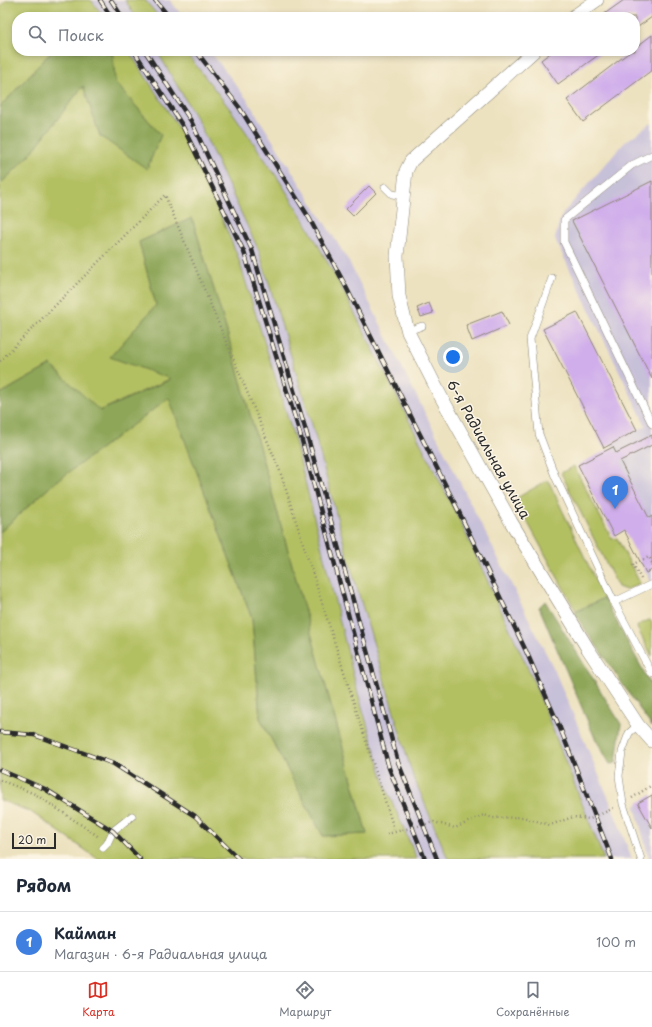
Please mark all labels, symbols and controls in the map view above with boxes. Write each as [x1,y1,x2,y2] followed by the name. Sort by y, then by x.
[12,12,640,56] search box
[26,23,48,45] icon: search
[58,23,104,46] text: Поиск
[443,347,463,367] your location
[442,375,536,523] street label: 6-я Радиальная улица
[602,476,628,509] pin: 1
[12,831,56,850] scale bar
[18,831,46,848] text: 20 m
[16,872,71,898] text: Рядом
[54,921,117,944] text: Кайман
[26,932,32,951] text: 1
[596,932,636,951] text: 100 m
[54,944,267,963] text: Магазин · 6-я Радиальная улица
[82,979,115,1020] tab: Карта
[279,979,331,1020] tab: Маршрут
[496,979,570,1020] tab: Сохранённые

